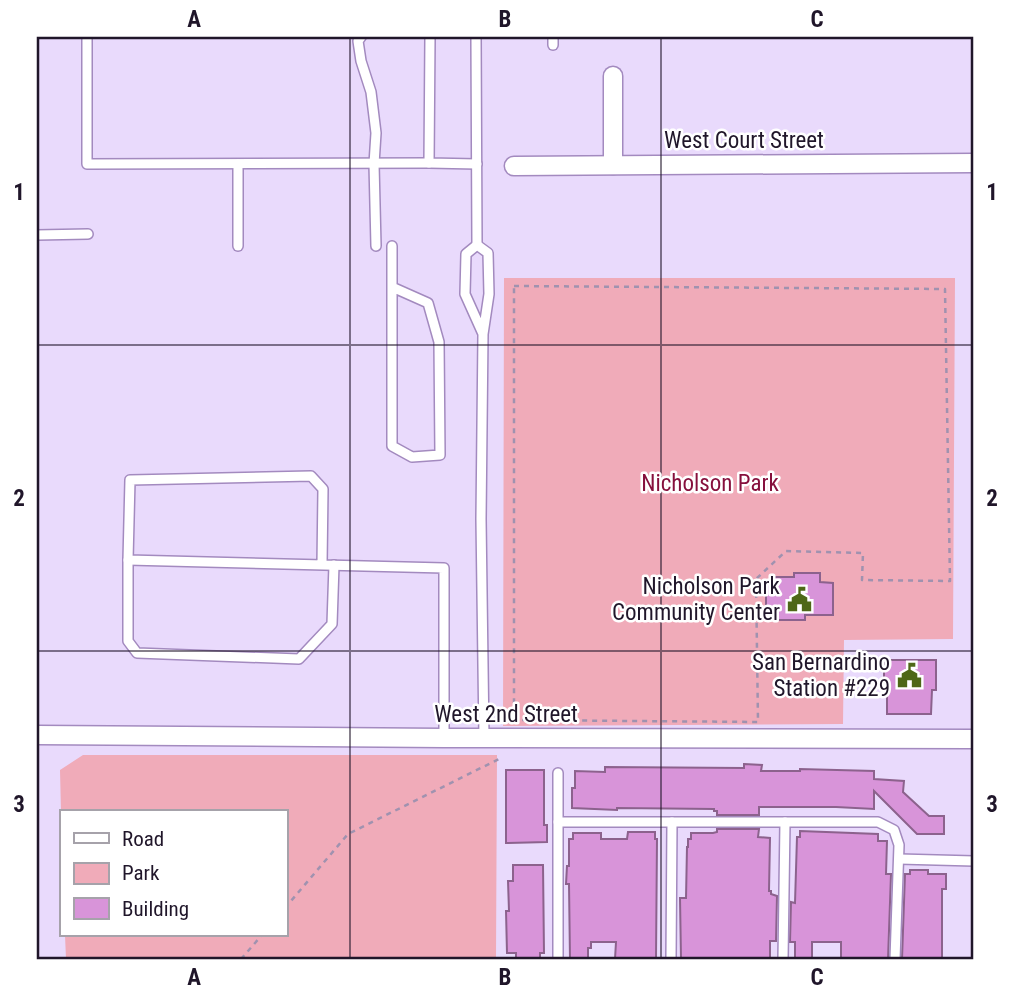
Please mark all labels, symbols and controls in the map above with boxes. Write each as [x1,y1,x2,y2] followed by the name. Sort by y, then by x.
[187,6,201,33] text: A
[499,6,511,33] text: B
[810,6,824,33] text: C
[664,127,824,154] street label: West Court Street
[13,179,25,206] text: 1
[986,179,998,206] text: 1
[641,470,779,497] park label: Nicholson Park
[13,485,25,512] text: 2
[986,485,998,512] text: 2
[612,573,781,626] place label: Nicholson Park Community Center
[786,585,814,613] public building icon: Nicholson Park Community Center
[752,649,890,702] place label: San Bernardino Station #229
[896,661,924,689] public building icon: San Bernardino Station #229
[434,701,578,728] street label: West 2nd Street
[13,791,25,818] text: 3
[986,791,998,818] text: 3
[60,810,287,936] legend
[122,827,164,851] text: Road
[122,861,160,885] text: Park
[122,897,189,921] text: Building
[187,964,201,991] text: A
[499,964,511,991] text: B
[810,964,824,991] text: C

